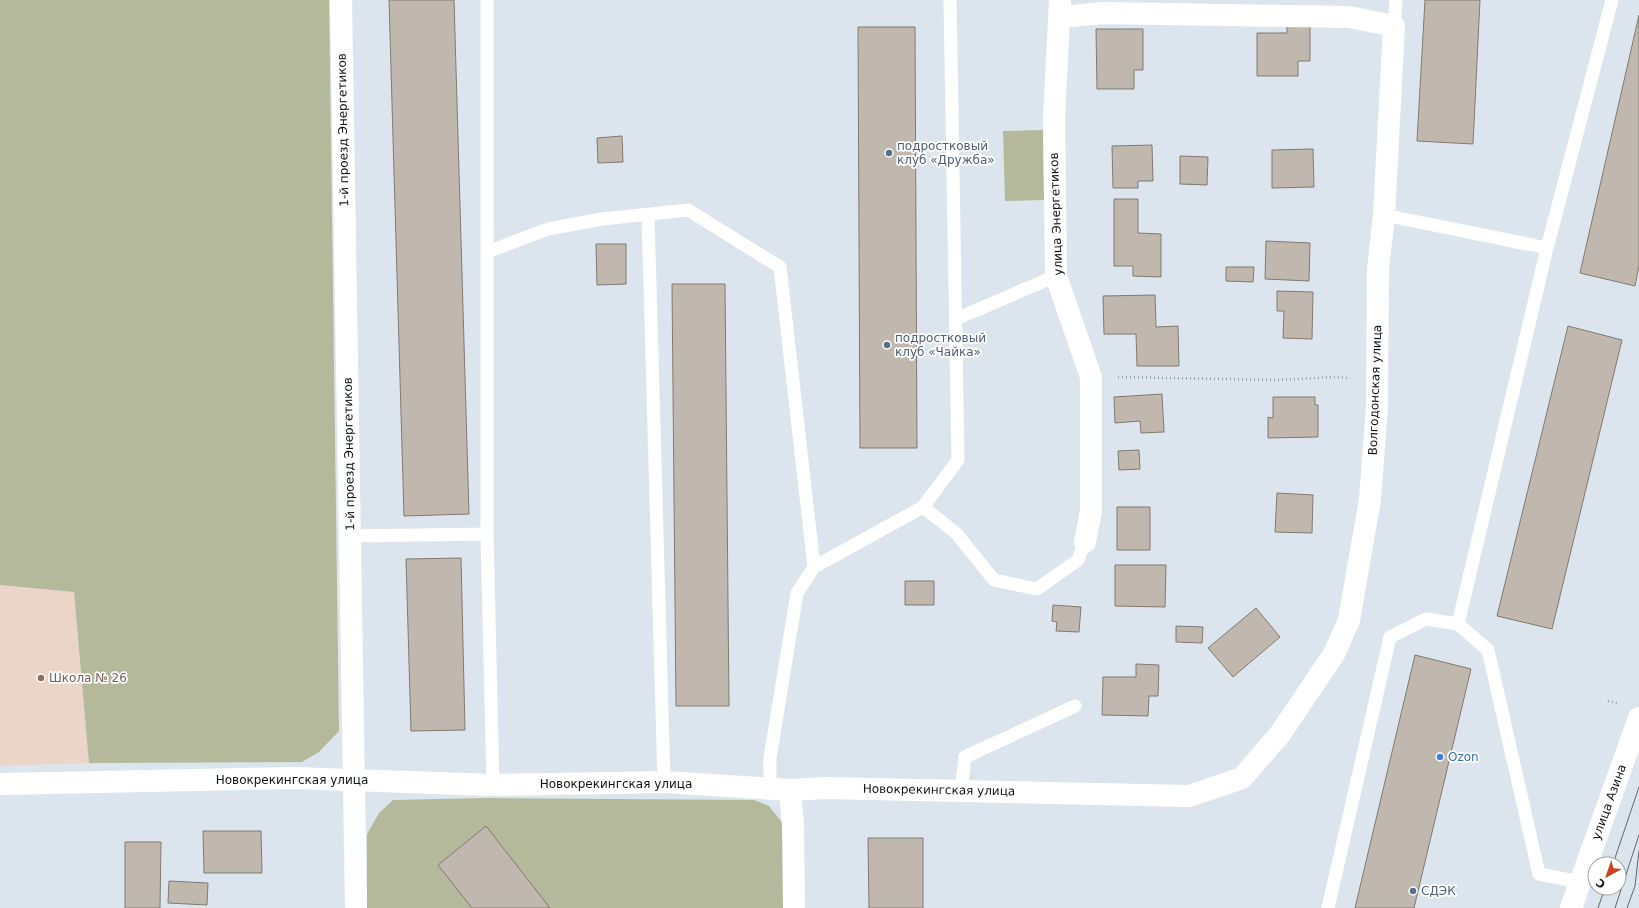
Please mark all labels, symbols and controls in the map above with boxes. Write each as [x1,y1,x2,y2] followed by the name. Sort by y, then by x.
[335,53,351,207] street label: 1-й проезд Энергетиков
[897,139,995,167] place label: подростковый клуб «Дружба»
[884,148,894,158] marker: подростковый клуб «Дружба»
[1047,152,1065,276] street label: улица Энергетиков
[1366,324,1384,456] street label: Волгодонская улица
[895,331,986,359] place label: подростковый клуб «Чайка»
[882,340,892,350] marker: подростковый клуб «Чайка»
[341,377,357,531] street label: 1-й проезд Энергетиков
[49,671,127,685] place label: Школа № 26
[36,673,46,683] marker: Школа № 26
[1448,750,1479,764] place label: Ozon
[1435,752,1445,762] marker: Ozon
[1589,762,1629,842] street label: улица Азина
[216,773,368,787] street label: Новокрекингская улица
[540,777,692,791] street label: Новокрекингская улица
[863,782,1015,798] street label: Новокрекингская улица
[1587,856,1627,896] north arrow
[1594,876,1608,891] text: С
[1421,884,1456,898] place label: СДЭК
[1408,886,1418,896] marker: СДЭК

